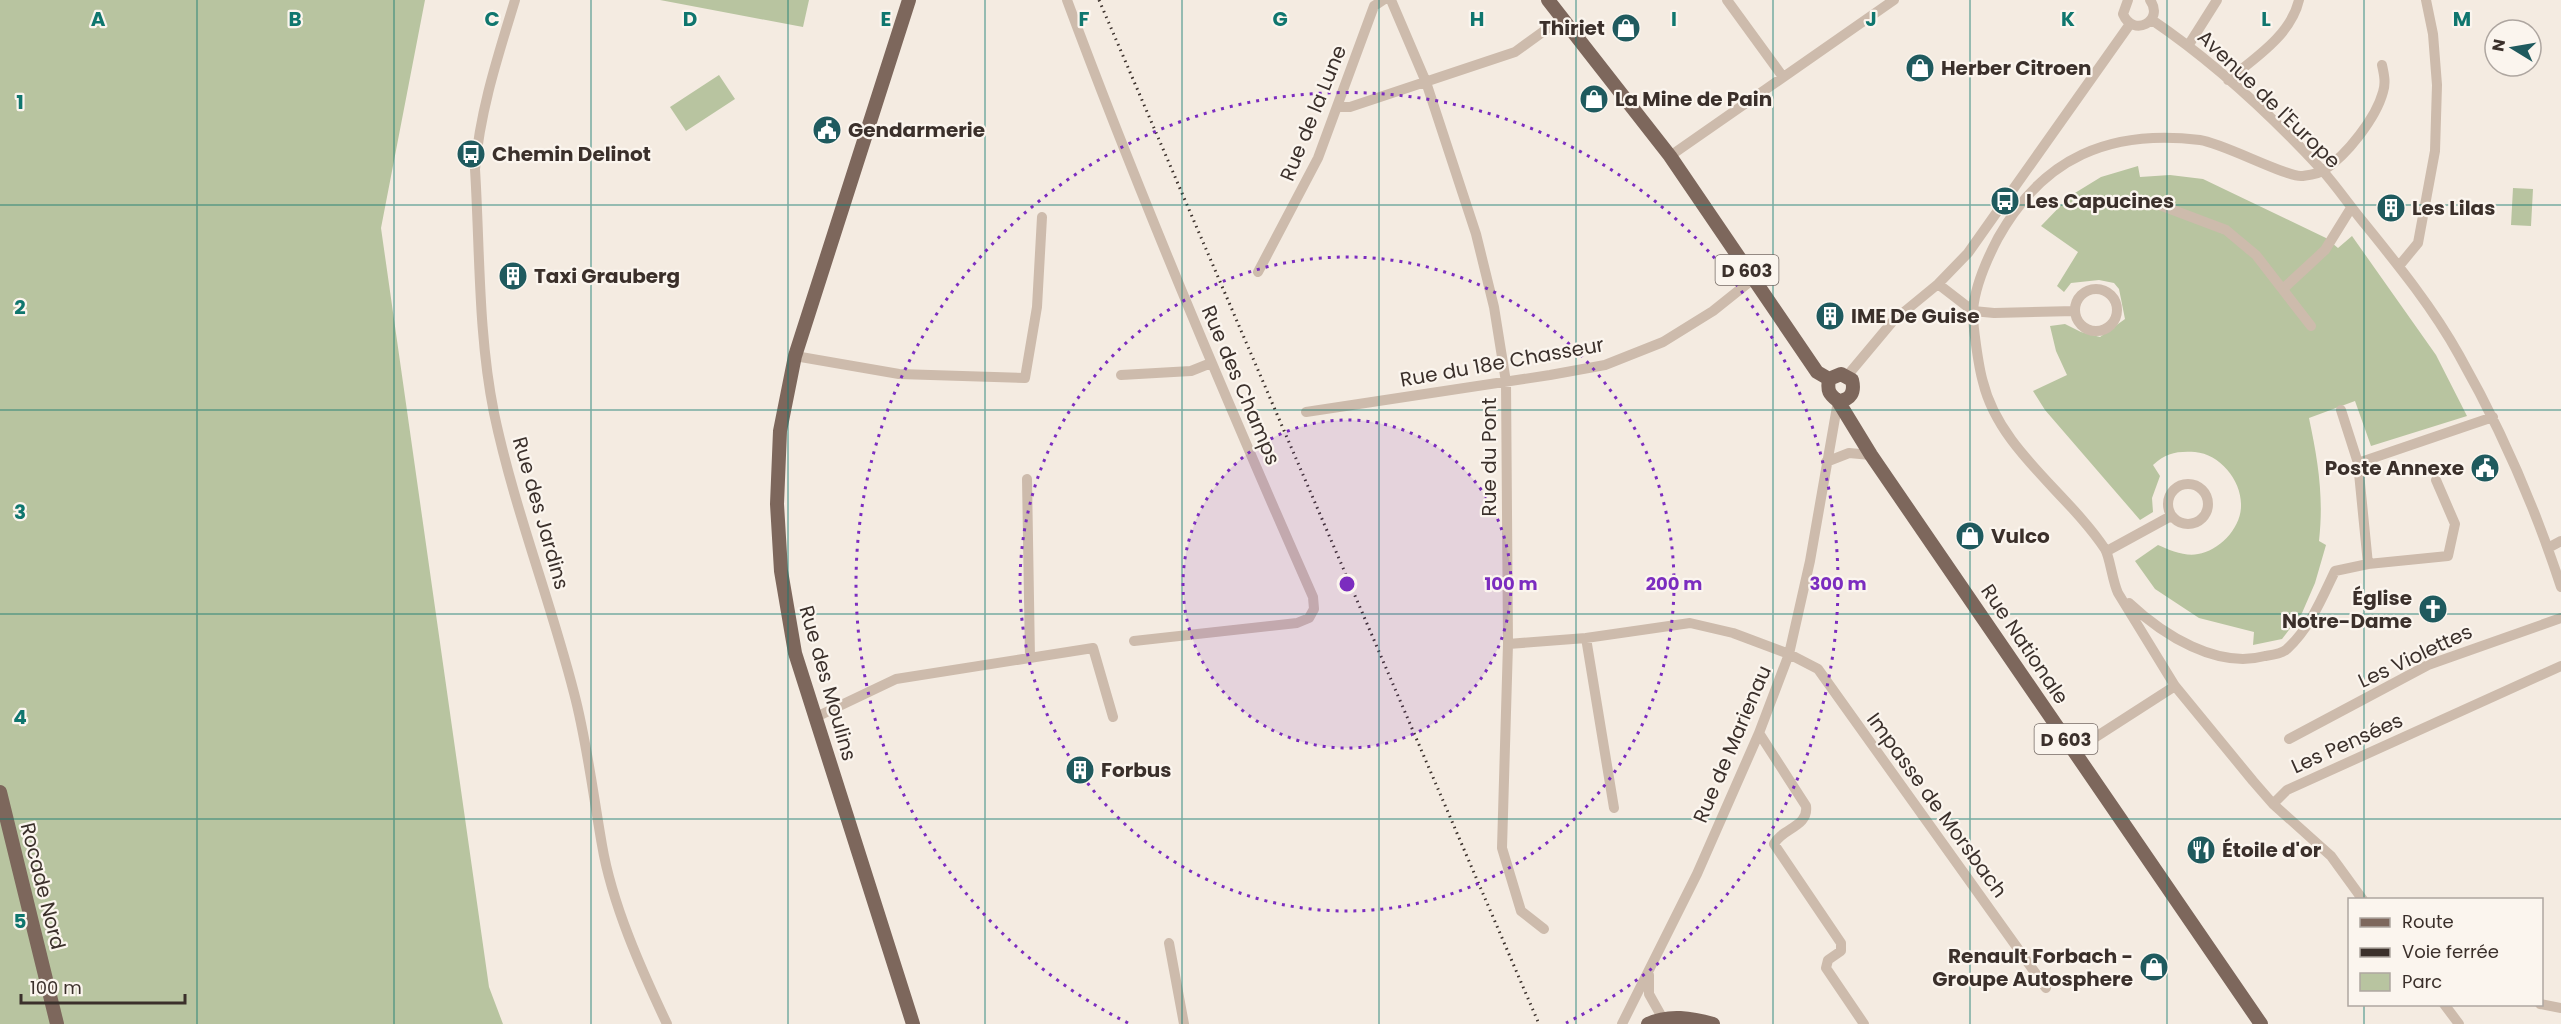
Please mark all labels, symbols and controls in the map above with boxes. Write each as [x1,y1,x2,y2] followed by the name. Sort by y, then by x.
[91,5,106,33] text: A
[288,5,302,33] text: B
[484,5,500,33] text: C
[683,5,697,33] text: D
[881,5,891,33] text: E
[1079,5,1090,33] text: F
[1272,5,1288,33] text: G
[1470,5,1484,33] text: H
[1671,5,1677,33] text: I
[1865,5,1877,33] text: J
[2061,5,2075,33] text: K
[2261,5,2271,33] text: L
[2453,5,2471,33] text: M
[1610,12,1642,44] shop icon: Thiriet
[1539,14,1605,42] place label: Thiriet
[2483,18,2543,78] north arrow
[2191,23,2347,175] street label: Avenue de l'Europe
[2486,37,2511,53] text: N
[1273,41,1353,185] street label: Rue de la Lune
[1904,52,1936,84] shop icon: Herber Citroen
[1941,54,2092,82] place label: Herber Citroen
[1578,83,1610,115] shop icon: La Mine de Pain
[1615,85,1772,113] place label: La Mine de Pain
[16,88,24,116] text: 1
[811,114,843,146] public building icon: Gendarmerie
[848,116,985,144] place label: Gendarmerie
[455,138,487,170] bus stop icon: Chemin Delinot
[492,140,651,168] place label: Chemin Delinot
[1989,185,2021,217] bus stop icon: Les Capucines
[2026,187,2174,215] place label: Les Capucines
[2375,192,2407,224] building icon: Les Lilas
[2412,194,2495,222] place label: Les Lilas
[1716,255,1778,285] road number: D 603
[497,260,529,292] building icon: Taxi Grauberg
[534,262,680,290] place label: Taxi Grauberg
[14,293,26,321] text: 2
[1814,300,1846,332] building icon: IME De Guise
[1195,301,1287,469] street label: Rue des Champs
[1851,302,1980,330] place label: IME De Guise
[1398,330,1606,394] street label: Rue du 18e Chasseur
[1475,398,1503,516] street label: Rue du Pont
[506,433,576,593] street label: Rue des Jardins
[2469,452,2501,484] public building icon: Poste Annexe
[2325,454,2464,482] place label: Poste Annexe
[14,498,26,526] text: 3
[1954,520,1986,552] shop icon: Vulco
[1991,522,2050,550] place label: Vulco
[1484,571,1538,596] text: 100 m
[1646,571,1702,596] text: 200 m
[1809,571,1867,596] text: 300 m
[1337,574,1357,594] centre of rings
[1975,579,2075,709] street label: Rue Nationale
[2282,584,2412,635] place label: Église Notre-Dame
[2417,593,2449,625] church icon: Église Notre-Dame
[792,602,864,764] street label: Rue des Moulins
[2353,617,2477,695] street label: Les Violettes
[1686,661,1778,827] street label: Rue de Marienau
[13,703,27,731] text: 4
[2287,706,2407,780] street label: Les Pensées
[1860,707,2014,903] street label: Impasse de Morsbach
[2034,724,2098,754] road number: D 603
[1064,754,1096,786] building icon: Forbus
[1101,756,1171,784] place label: Forbus
[14,820,72,952] street label: Rocade Nord
[2185,834,2217,866] restaurant icon: Étoile d'or
[2222,836,2322,864] place label: Étoile d'or
[2348,898,2543,1006] legend
[14,907,27,935] text: 5
[2402,909,2454,934] text: Route
[2402,939,2499,964] text: Voie ferrée
[1932,942,2133,993] place label: Renault Forbach - Groupe Autosphere
[2138,951,2170,983] shop icon: Renault Forbach - Groupe Autosphere
[21,967,184,1005] scale bar
[2402,969,2442,994] text: Parc
[30,975,82,1000] text: 100 m

